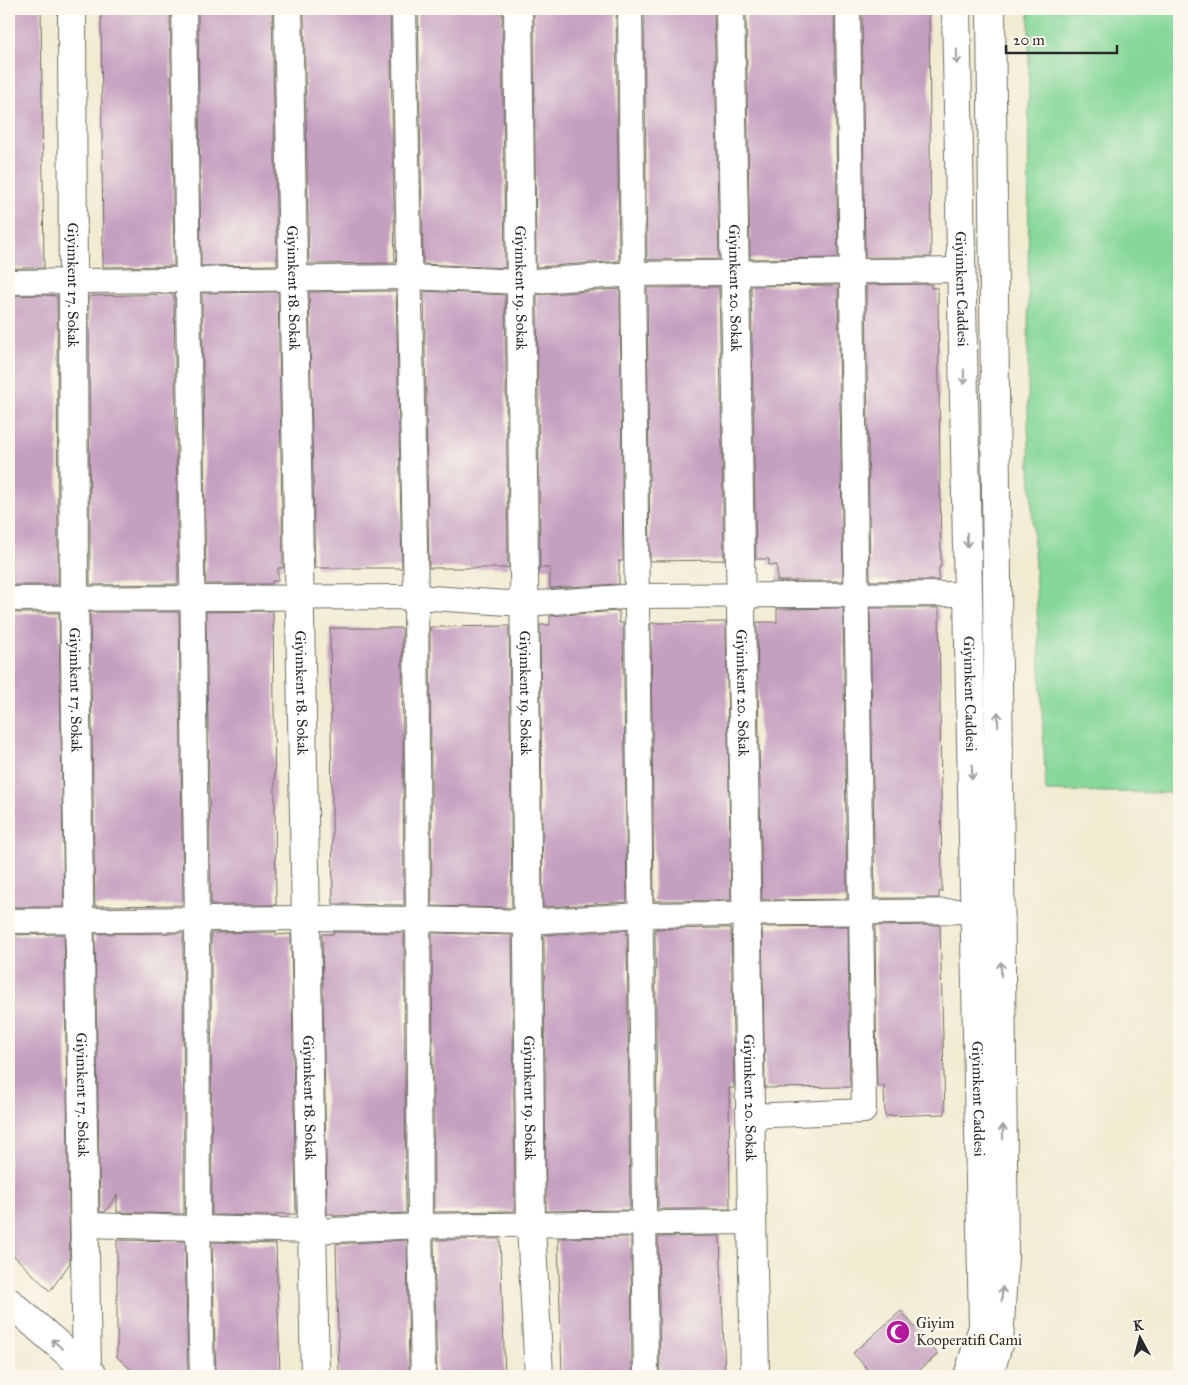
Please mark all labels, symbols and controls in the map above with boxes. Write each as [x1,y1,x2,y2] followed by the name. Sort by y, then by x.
[1006,22,1117,54] scale bar
[1013,31,1045,49] text: 20 m
[953,49,962,65] one-way arrow
[64,222,82,348] street label: Giyimkent 17. Sokak
[725,224,745,352] street label: Giyimkent 20. Sokak
[283,225,304,351] street label: Giyimkent 18. Sokak
[511,225,531,351] street label: Giyimkent 19. Sokak
[952,231,972,347] street label: Giyimkent Caddesi
[959,369,969,385] one-way arrow
[962,532,972,548] one-way arrow
[65,627,86,753] street label: Giyimkent 17. Sokak
[732,629,753,757] street label: Giyimkent 20. Sokak
[291,630,312,756] street label: Giyimkent 18. Sokak
[516,630,535,756] street label: Giyimkent 19. Sokak
[960,636,980,752] street label: Giyimkent Caddesi
[993,711,1003,728] one-way arrow
[967,764,977,780] one-way arrow
[996,961,1006,978] one-way arrow
[72,1032,92,1158] street label: Giyimkent 17. Sokak
[740,1034,760,1162] street label: Giyimkent 20. Sokak
[299,1035,320,1161] street label: Giyimkent 18. Sokak
[520,1035,539,1161] street label: Giyimkent 19. Sokak
[968,1041,989,1157] street label: Giyimkent Caddesi
[998,1124,1008,1140] one-way arrow
[997,1286,1006,1302] one-way arrow
[1116,1312,1166,1362] north arrow
[916,1314,1022,1349] place label: Giyim Kooperatifi Cami
[1133,1316,1145,1335] text: K
[885,1319,911,1345] mosque icon: Giyim Kooperatifi Cami
[51,1339,64,1350] one-way arrow

